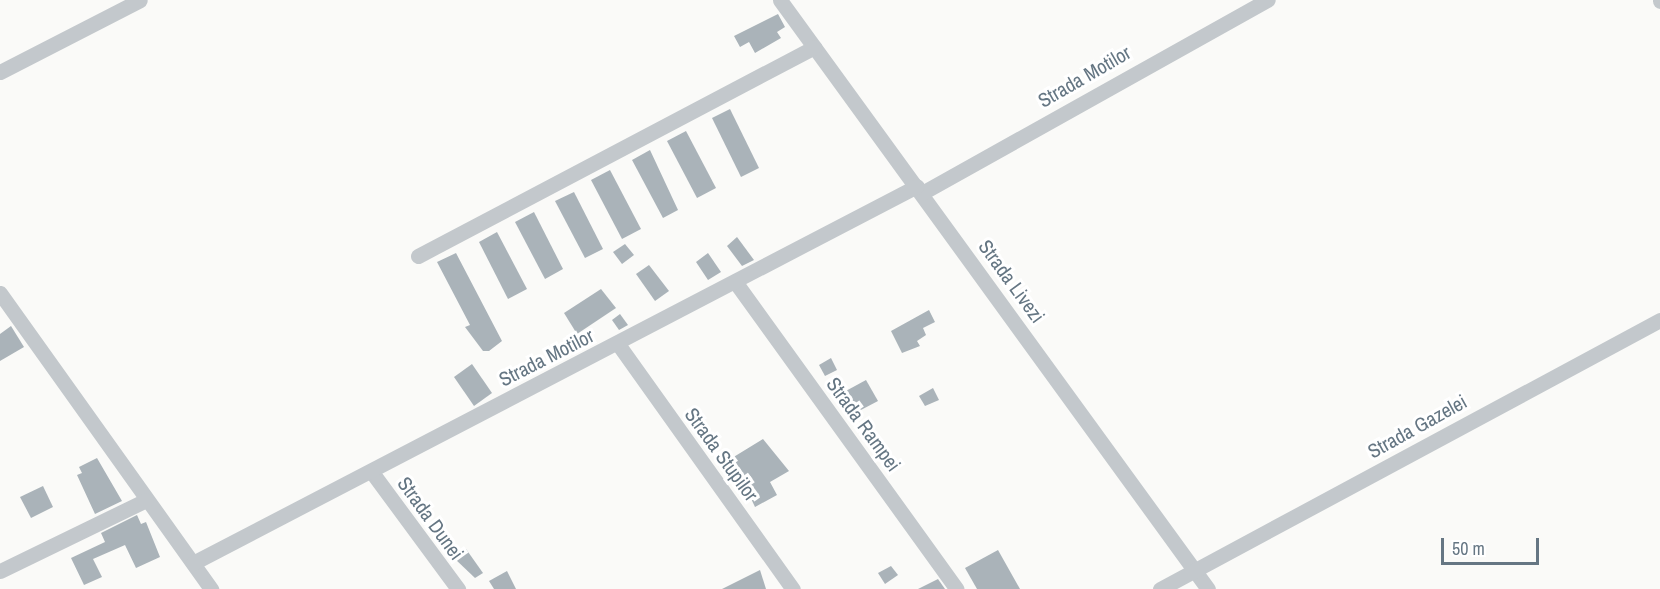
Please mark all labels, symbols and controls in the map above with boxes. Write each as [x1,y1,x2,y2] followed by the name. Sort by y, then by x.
[1033,40,1135,112] street label: Strada Motilor
[974,235,1050,327] street label: Strada Livezi
[495,323,597,391] street label: Strada Motilor
[822,372,906,476] street label: Strada Rampei
[1363,389,1471,463] street label: Strada Gazelei
[680,403,764,505] street label: Strada Stupilor
[393,472,469,564] street label: Strada Dunei
[1444,526,1542,564] scale bar
[1452,536,1485,561] text: 50 m

